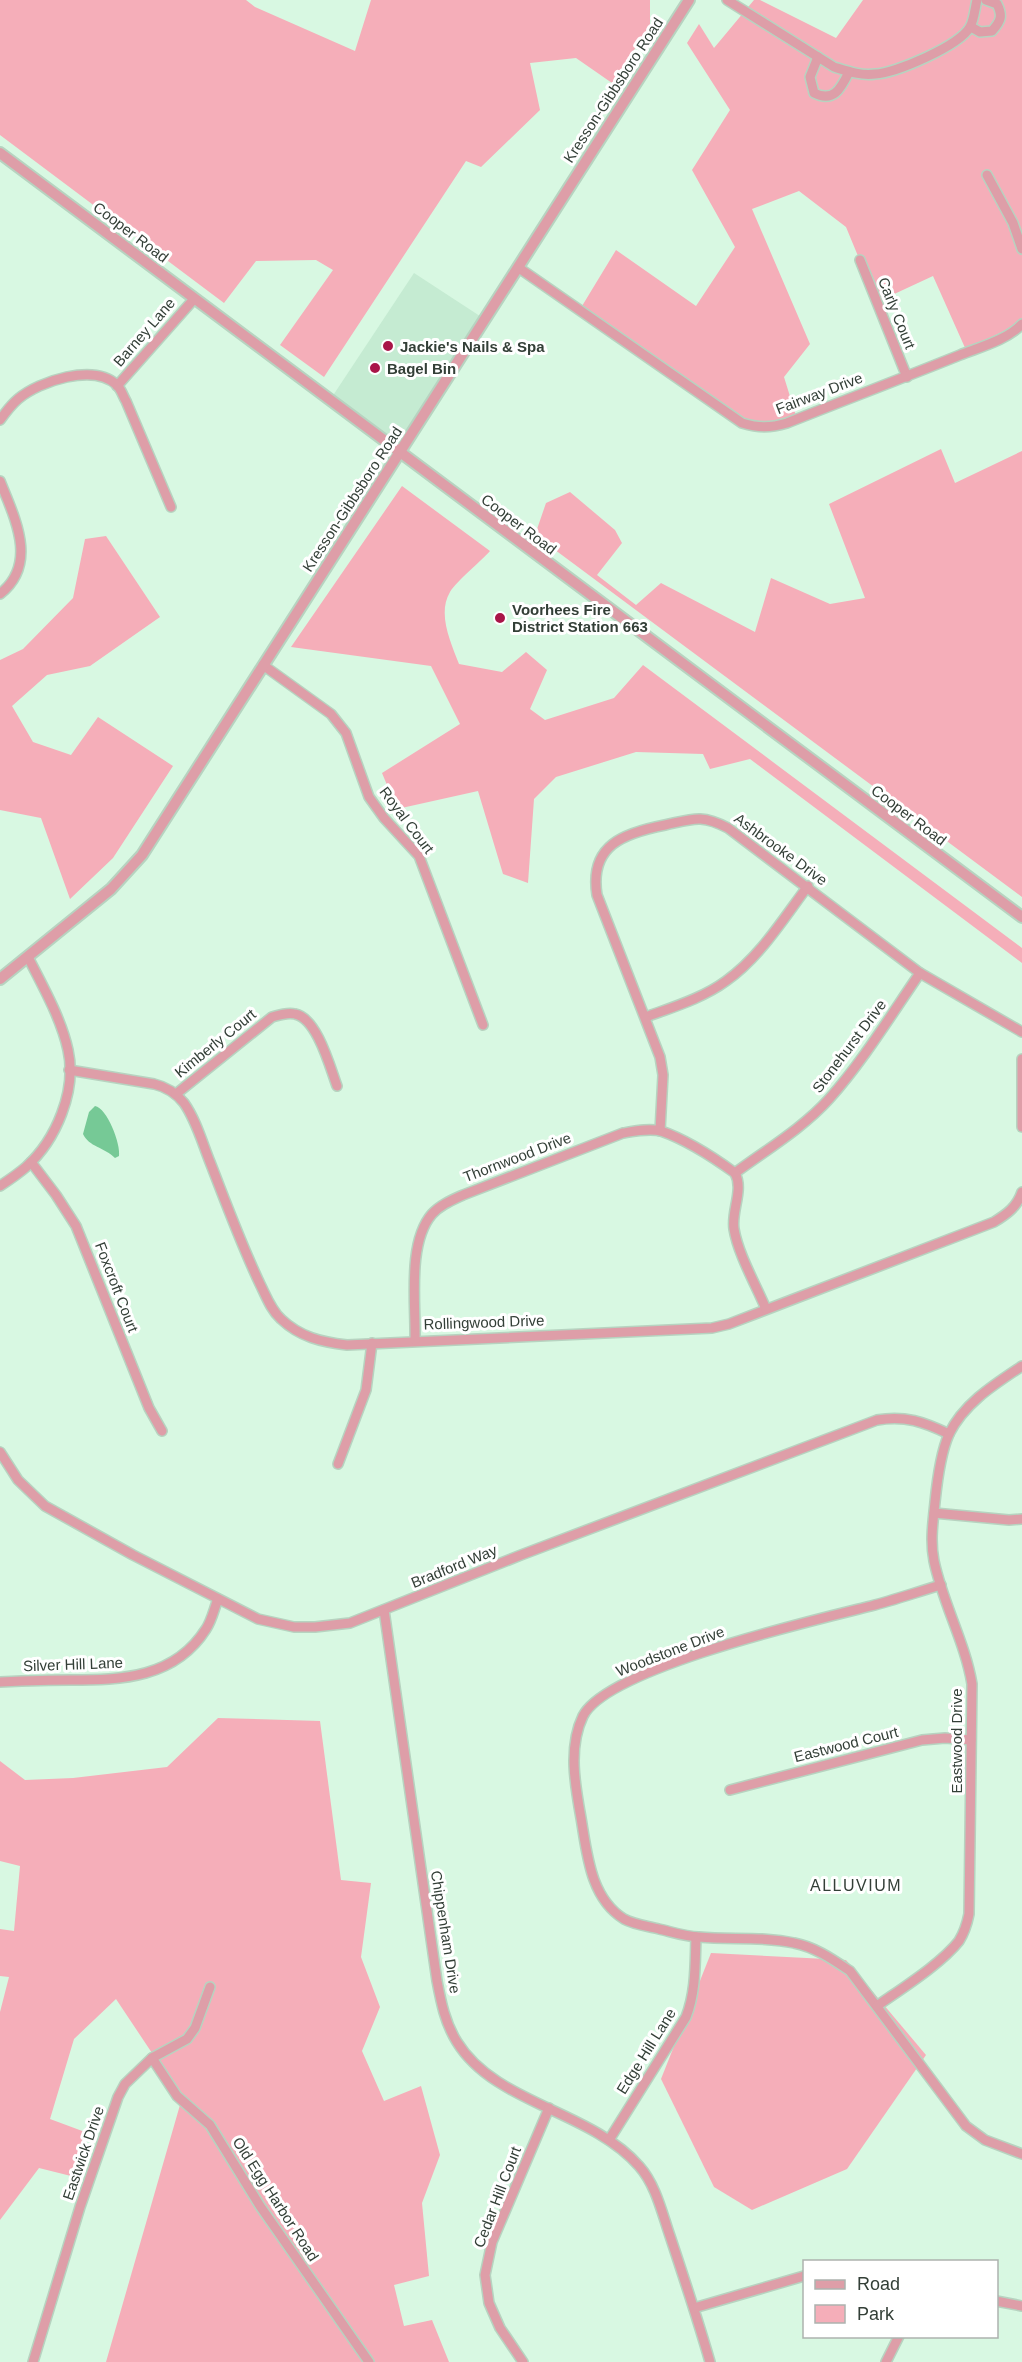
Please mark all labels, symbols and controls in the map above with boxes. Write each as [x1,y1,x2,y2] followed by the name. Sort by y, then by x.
[560,14,666,166] street label: Kresson-Gibbsboro Road
[90,198,172,266] street label: Cooper Road
[875,275,919,352] street label: Carly Court
[110,294,178,370] street label: Barney Lane
[400,338,545,355] place label: Jackie's Nails & Spa
[381,339,395,353] marker: Jackie's Nails & Spa
[387,360,456,377] place label: Bagel Bin
[368,361,382,375] marker: Bagel Bin
[773,369,865,417] street label: Fairway Drive
[299,423,405,575] street label: Kresson-Gibbsboro Road
[478,490,560,558] street label: Cooper Road
[512,601,648,635] place label: Voorhees Fire District Station 663
[493,611,507,625] marker: Voorhees Fire District Station 663
[868,781,950,849] street label: Cooper Road
[376,783,438,857] street label: Royal Court
[731,810,831,888] street label: Ashbrooke Drive
[809,996,889,1096] street label: Stonehurst Drive
[171,1005,260,1081] street label: Kimberly Court
[461,1129,573,1185] street label: Thornwood Drive
[92,1240,142,1335] street label: Foxcroft Court
[423,1311,545,1333] street label: Rollingwood Drive
[409,1541,500,1591] street label: Bradford Way
[613,1622,727,1680] street label: Woodstone Drive
[23,1654,123,1674] street label: Silver Hill Lane
[948,1688,965,1794] street label: Eastwood Drive
[792,1723,901,1765] street label: Eastwood Court
[428,1869,464,1995] street label: Chippenham Drive
[810,1877,902,1894] district label: ALLUVIUM
[613,2005,679,2097] street label: Edge Hill Lane
[59,2104,107,2202] street label: Eastwick Drive
[230,2134,322,2264] street label: Old Egg Harbor Road
[470,2143,524,2250] street label: Cedar Hill Court
[803,2260,998,2338] legend
[857,2274,900,2294] text: Road
[857,2304,895,2324] text: Park

